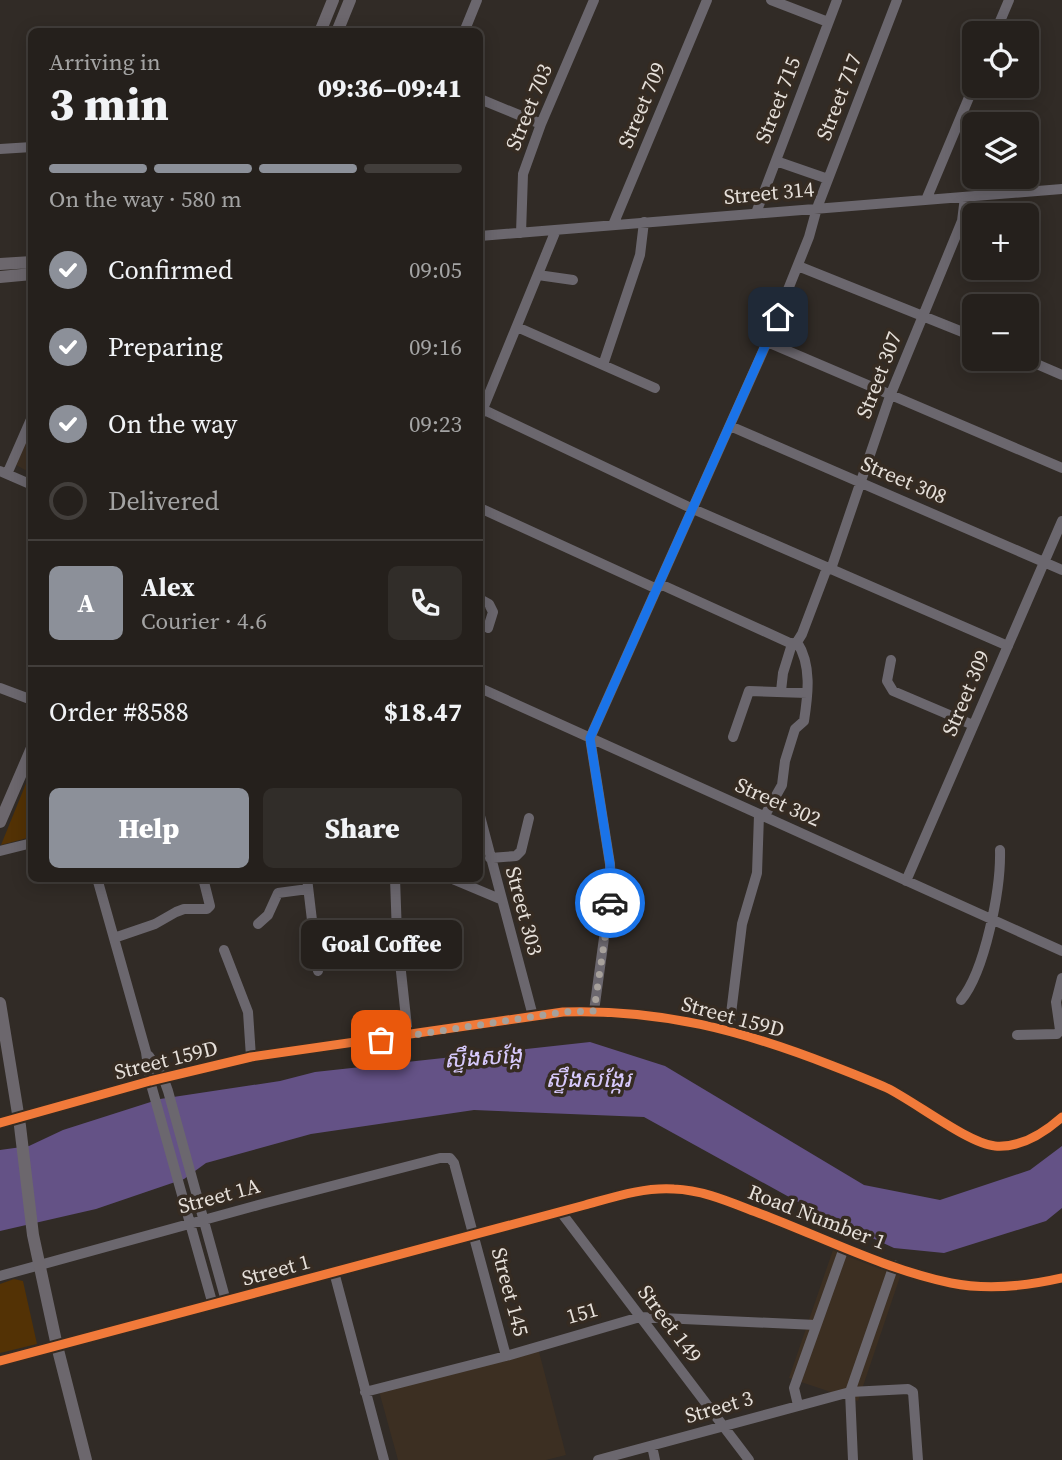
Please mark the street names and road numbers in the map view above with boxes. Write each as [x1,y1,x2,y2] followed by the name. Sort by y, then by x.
[809,49,868,144] street label: Street 717
[748,52,807,147] street label: Street 715
[610,57,673,152] street label: Street 709
[498,59,559,154] street label: Street 703
[723,174,816,211] street label: Street 314
[849,327,908,422] street label: Street 307
[857,448,952,511] street label: Street 308
[934,645,997,740] street label: Street 309
[731,770,826,833] street label: Street 302
[499,863,550,958] street label: Street 303
[678,989,788,1044] street label: Street 159D
[111,1033,221,1086] street label: Street 159D
[175,1171,263,1220] street label: Street 1A
[744,1177,890,1256] street label: Road Number 1
[485,1244,536,1339] street label: Street 145
[238,1246,313,1293] street label: Street 1
[632,1279,709,1369] street label: Street 149
[563,1294,601,1331] street label: 151
[681,1383,756,1430] street label: Street 3

